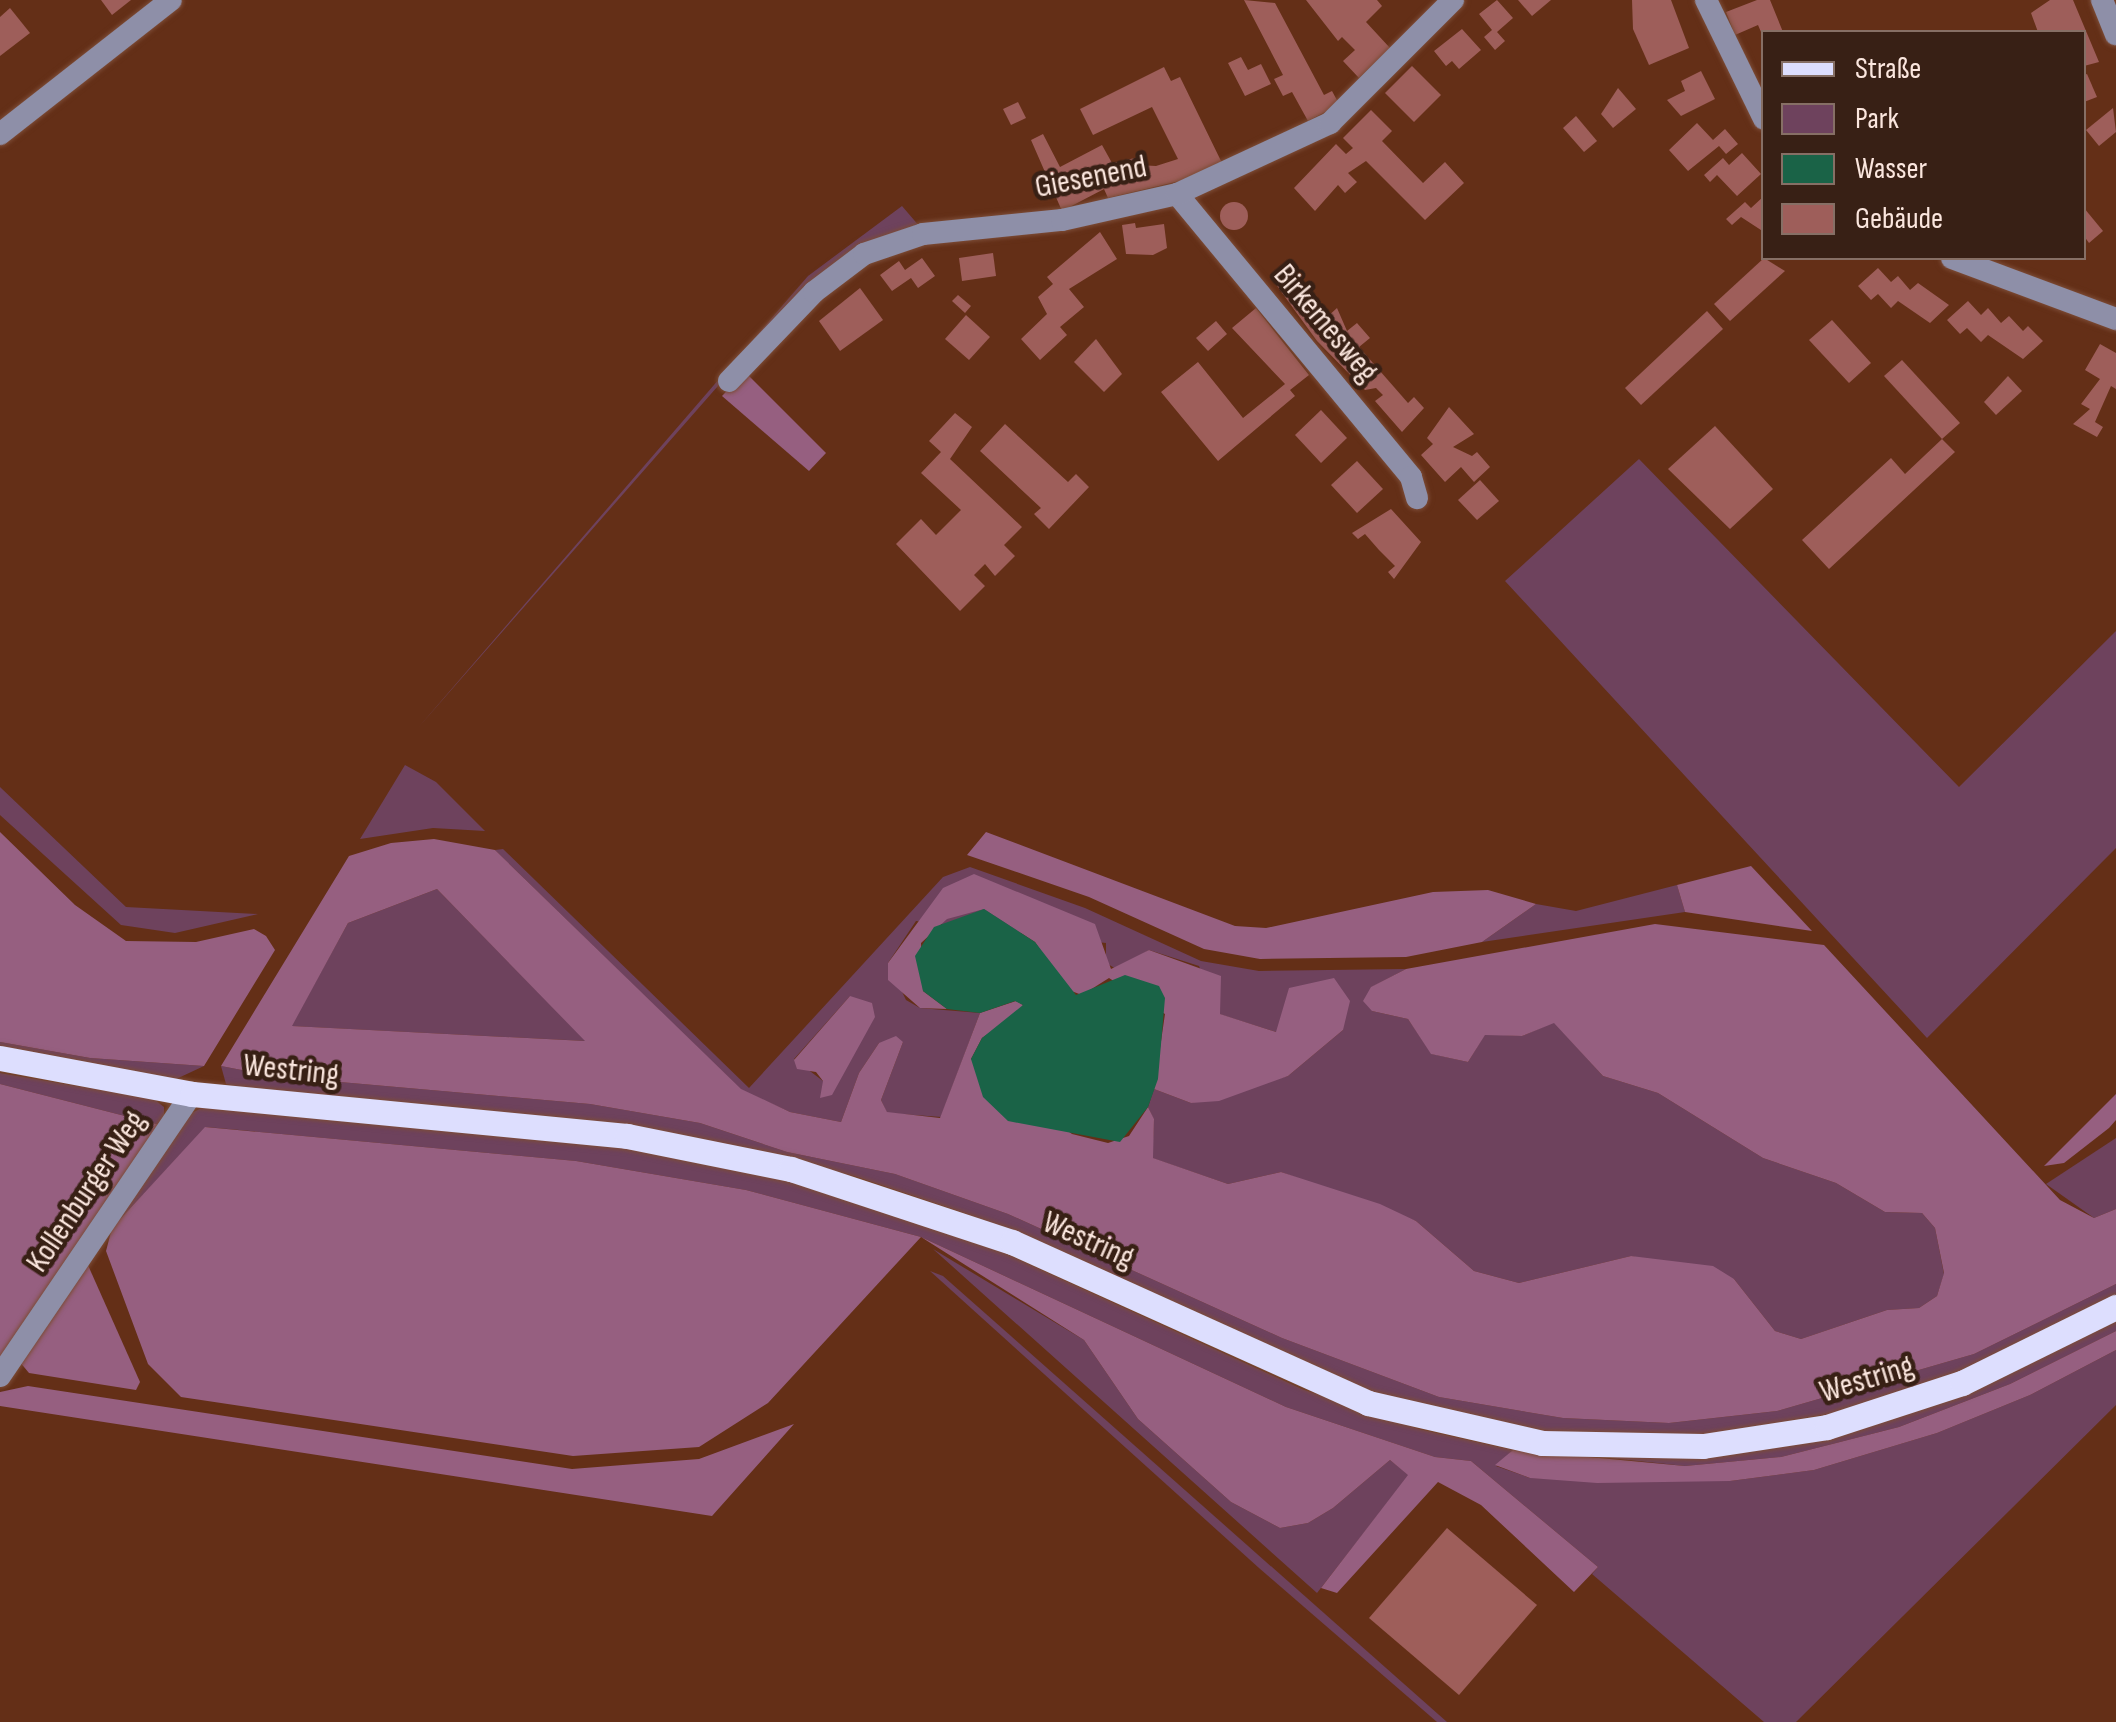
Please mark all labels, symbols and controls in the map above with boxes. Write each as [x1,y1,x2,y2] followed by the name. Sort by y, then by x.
[1761,30,2086,260] legend
[1855,51,1921,87] text: Straße
[1855,101,1899,137] text: Park
[1032,148,1150,208] street label: Giesenend
[1855,151,1927,187] text: Wasser
[1855,201,1943,237] text: Gebäude
[1265,257,1385,391] street label: Birkemesweg
[241,1047,341,1095] street label: Westring
[19,1104,155,1280] street label: Kollenburger Weg
[1036,1204,1140,1278] street label: Westring
[1815,1348,1919,1412] street label: Westring

